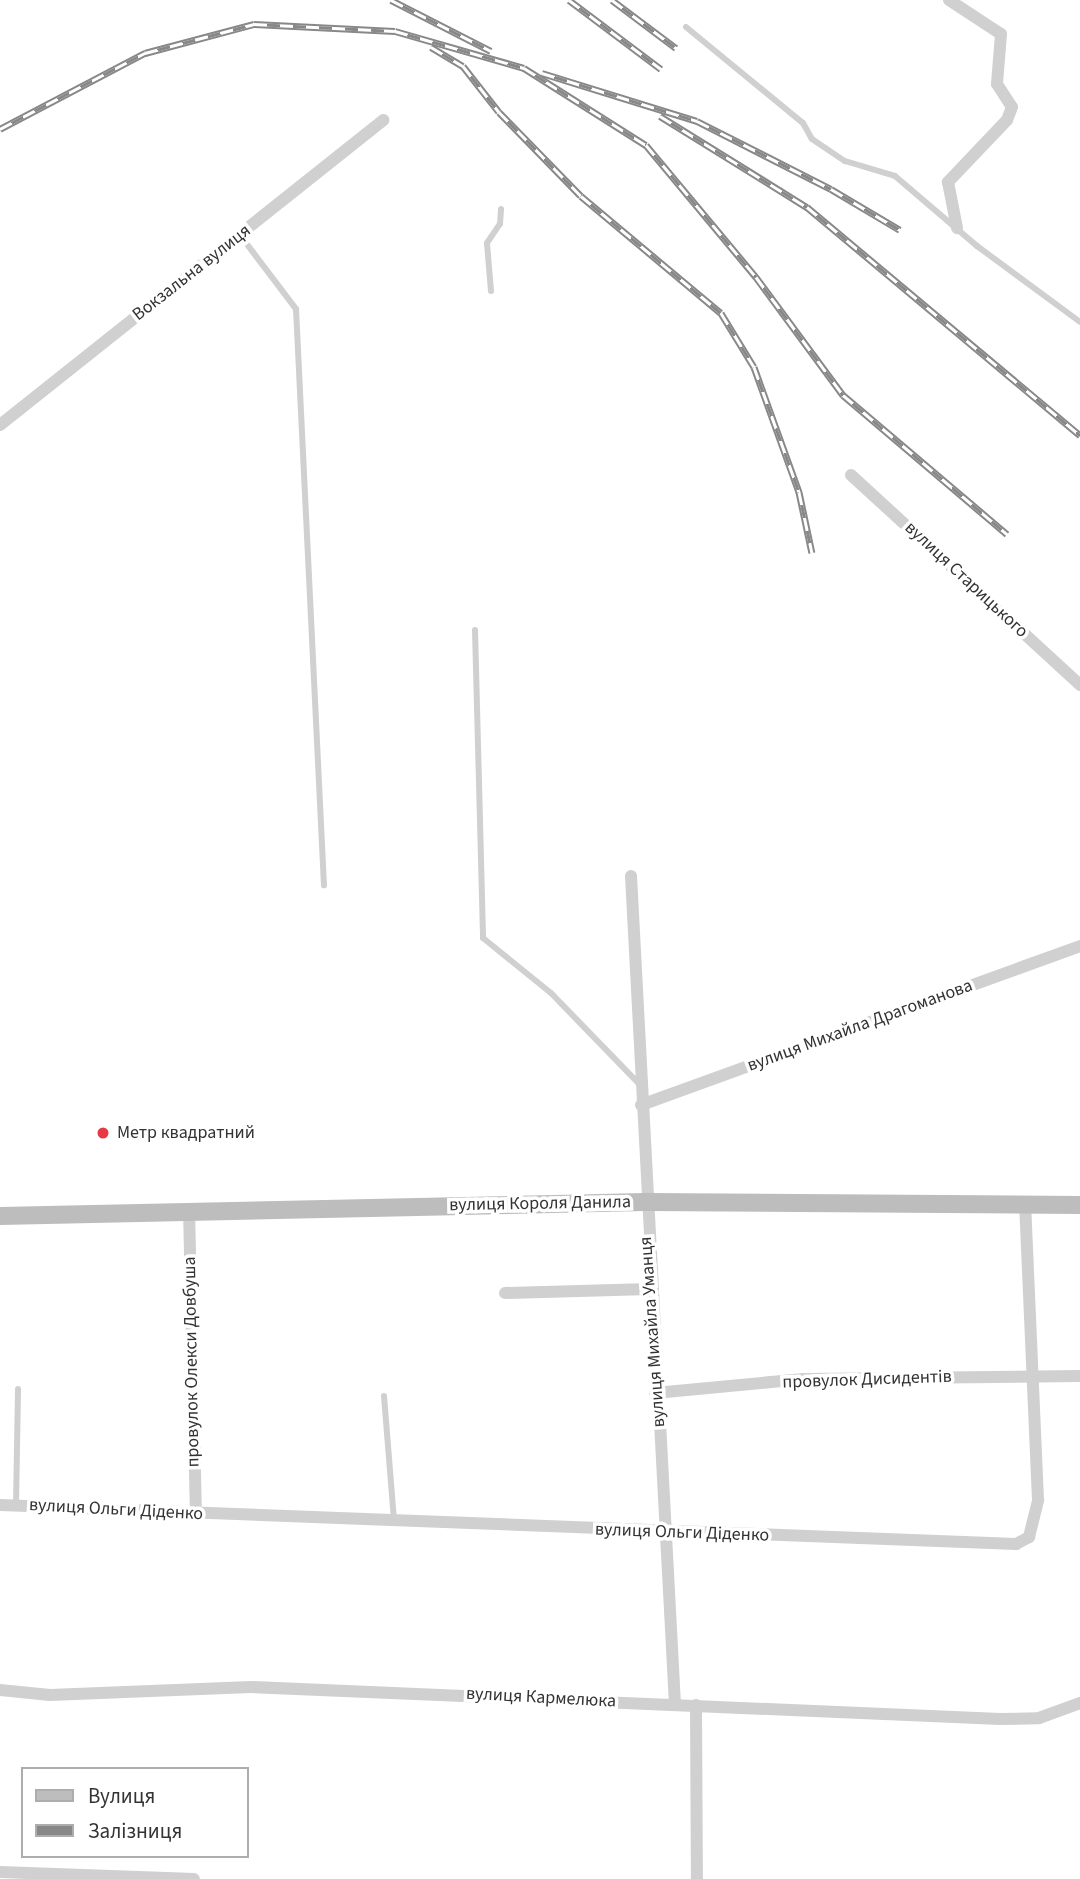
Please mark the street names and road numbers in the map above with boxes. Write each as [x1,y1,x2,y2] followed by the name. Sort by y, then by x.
[129,220,255,326] street label: Вокзальна вулиця
[900,517,1032,643] street label: вулиця Старицького
[744,975,976,1077] street label: вулиця Михайла Драгоманова
[449,1192,631,1216] street label: вулиця Короля Данила
[636,1236,670,1428] street label: вулиця Михайла Уманця
[179,1256,205,1468] street label: провулок Олекси Довбуша
[782,1366,952,1394] street label: провулок Дисидентів
[28,1495,204,1525] street label: вулиця Ольги Діденко
[594,1519,770,1547] street label: вулиця Ольги Діденко
[465,1683,617,1713] street label: вулиця Кармелюка

